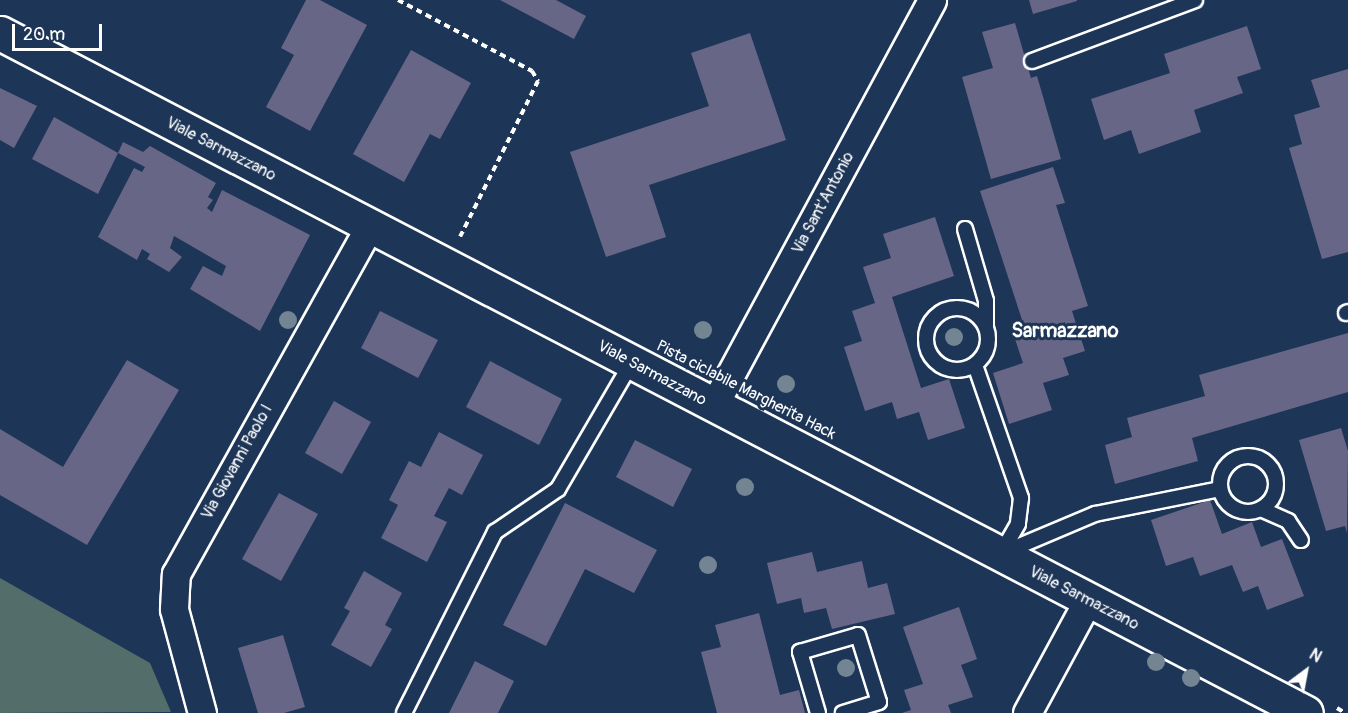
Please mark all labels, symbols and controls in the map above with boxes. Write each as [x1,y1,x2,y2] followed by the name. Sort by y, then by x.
[15,12,105,50] scale bar
[23,23,65,46] text: 20 m
[163,113,279,185] street label: Viale Sarmazzano
[788,149,858,257] street label: Via Sant'Antonio
[1011,318,1119,342] district label: Sarmazzano
[594,336,710,410] street label: Viale Sarmazzano
[653,336,839,444] street label: Pista ciclabile Margherita Hack
[197,401,277,523] street label: Via Giovanni Paolo I
[1026,562,1142,634] street label: Viale Sarmazzano
[1276,641,1336,701] north arrow
[1306,644,1325,667] text: N

